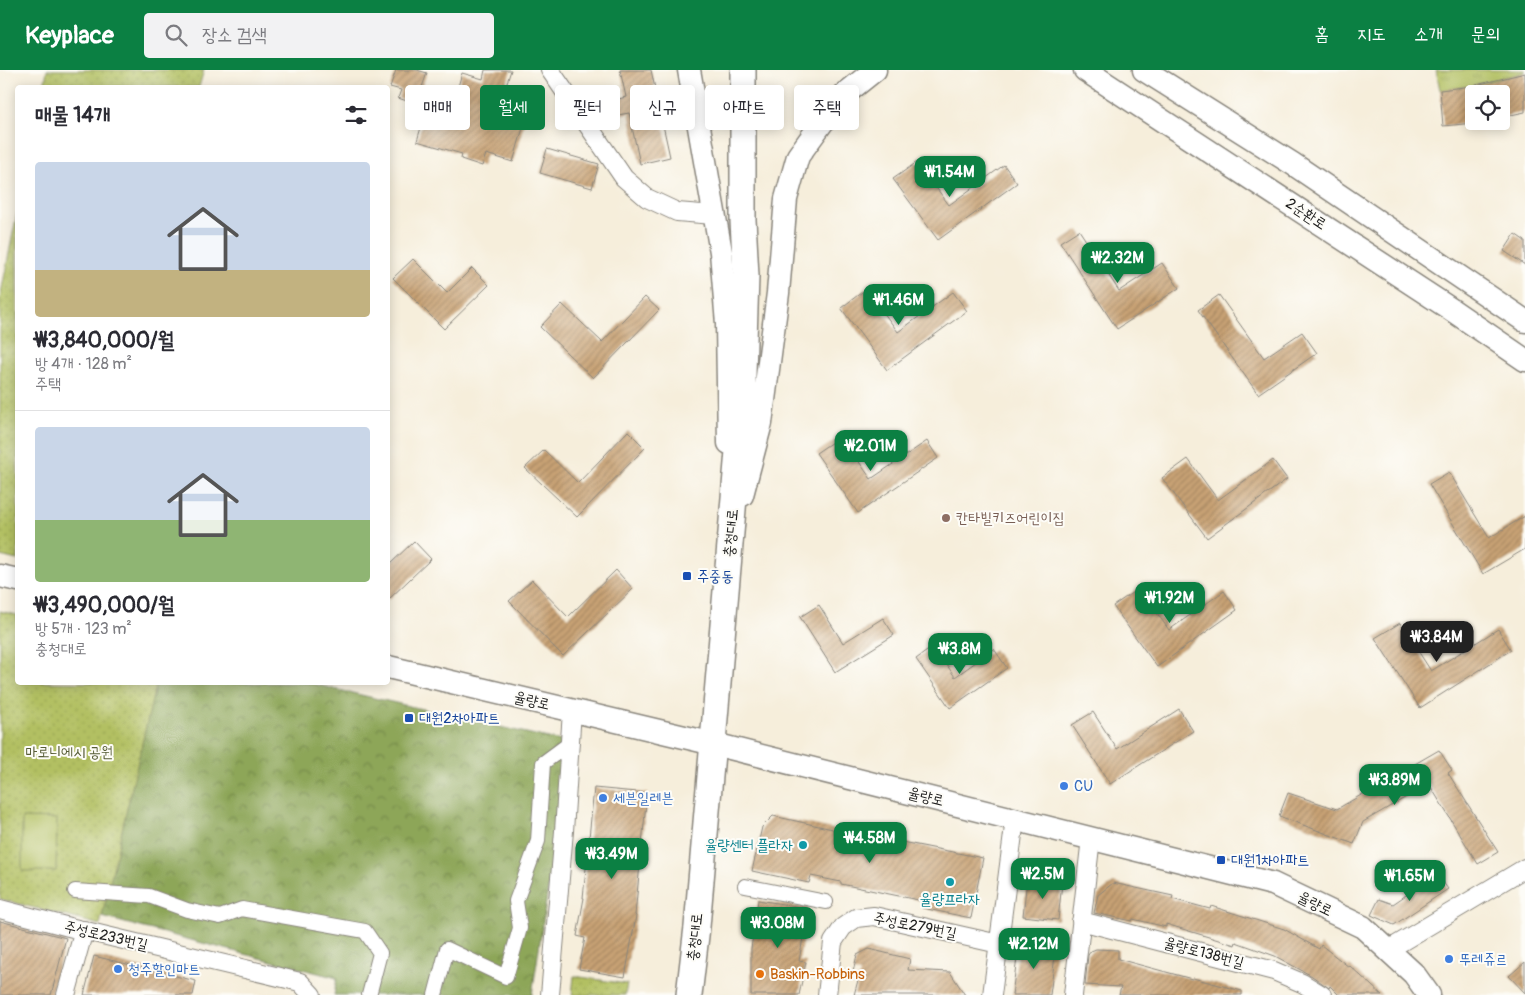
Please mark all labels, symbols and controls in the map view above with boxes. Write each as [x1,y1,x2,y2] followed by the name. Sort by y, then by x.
[144,13,494,58] search box
[25,21,114,50] text: Keyplace
[162,21,190,49] icon: search
[202,23,267,47] text: 장소 검색
[1315,23,1329,46] text: 홈
[1357,23,1386,46] text: 지도
[1414,23,1443,46] text: 소개
[1471,23,1500,46] text: 문의
[405,85,470,130] chip: 매매
[480,85,545,130] chip: 월세
[555,85,620,130] chip: 필터
[630,85,695,130] chip: 신규
[705,85,784,130] chip: 아파트
[794,85,859,130] chip: 주택
[1465,85,1510,130] map controls
[1465,85,1510,130] button: locate
[342,101,370,129] icon: filters
[35,102,111,129] text: 매물 14개
[909,156,991,198] pin: ₩1.54M
[926,162,974,182] text: ₩1.54M
[158,194,248,284] icon: home
[1282,194,1330,234] street label: 2순환로
[1077,242,1159,284] pin: ₩2.32M
[1092,248,1144,268] text: ₩2.32M
[858,284,940,326] pin: ₩1.46M
[874,290,924,310] text: ₩1.46M
[35,327,175,354] text: ₩3,840,000/월
[35,354,132,374] text: 방 4개 · 128 m²
[35,374,61,394] text: 주택
[830,430,912,472] pin: ₩2.01M
[846,436,896,456] text: ₩2.01M
[158,460,248,550] icon: home
[719,508,743,558] street label: 충청대로
[956,509,1065,528] place label: 칸타빌키즈어린이집
[940,512,952,524] marker: 칸타빌키즈어린이집
[697,567,733,586] place label: 주중동
[681,570,693,582] marker: 주중동
[1129,582,1211,624] pin: ₩1.92M
[1146,588,1194,608] text: ₩1.92M
[35,592,175,619] text: ₩3,490,000/월
[35,619,132,639] text: 방 5개 · 123 m²
[1396,620,1478,663] pin: ₩3.84M
[1412,627,1462,647] text: ₩3.84M
[925,632,995,675] pin: ₩3.8M
[35,639,87,659] text: 충청대로
[939,639,981,659] text: ₩3.8M
[512,688,552,714] street label: 율량로
[419,709,500,728] place label: 대원2차아파트
[403,712,415,724] marker: 대원2차아파트
[25,743,113,762] park label: 마로니에시 공원
[1354,764,1436,806] pin: ₩3.89M
[1370,770,1420,790] text: ₩3.89M
[1074,777,1093,796] place label: CU
[1058,780,1070,792] marker: CU
[906,783,946,811] street label: 율량로
[613,789,673,808] place label: 세븐일레븐
[597,792,609,804] marker: 세븐일레븐
[829,822,911,864] pin: ₩4.58M
[845,828,895,848] text: ₩4.58M
[705,836,793,855] place label: 율량센터 플라자
[571,838,653,880] pin: ₩3.49M
[797,839,809,851] marker: 율량센터 플라자
[586,844,638,864] text: ₩3.49M
[1231,851,1309,870] place label: 대원1차아파트
[1215,854,1227,866] marker: 대원1차아파트
[1008,858,1078,900] pin: ₩2.5M
[1369,860,1451,902] pin: ₩1.65M
[1022,864,1064,884] text: ₩2.5M
[1386,866,1434,886] text: ₩1.65M
[944,876,956,888] marker: 율량프라자
[1295,888,1335,920] street label: 율량로
[920,890,980,909] place label: 율량프라자
[737,906,819,949] pin: ₩3.08M
[872,909,958,943] street label: 주성로279번길
[683,912,707,962] street label: 충청대로
[752,913,804,933] text: ₩3.08M
[62,917,150,955] street label: 주성로233번길
[993,928,1075,970] pin: ₩2.12M
[1162,933,1246,973] street label: 율량로138번길
[1010,934,1058,954] text: ₩2.12M
[1459,950,1507,969] place label: 뚜레쥬르
[1443,953,1455,965] marker: 뚜레쥬르
[128,960,200,979] place label: 청주할인마트
[112,963,124,975] marker: 청주할인마트
[770,965,865,984] place label: Baskin-Robbins
[754,968,766,980] marker: Baskin-Robbins

